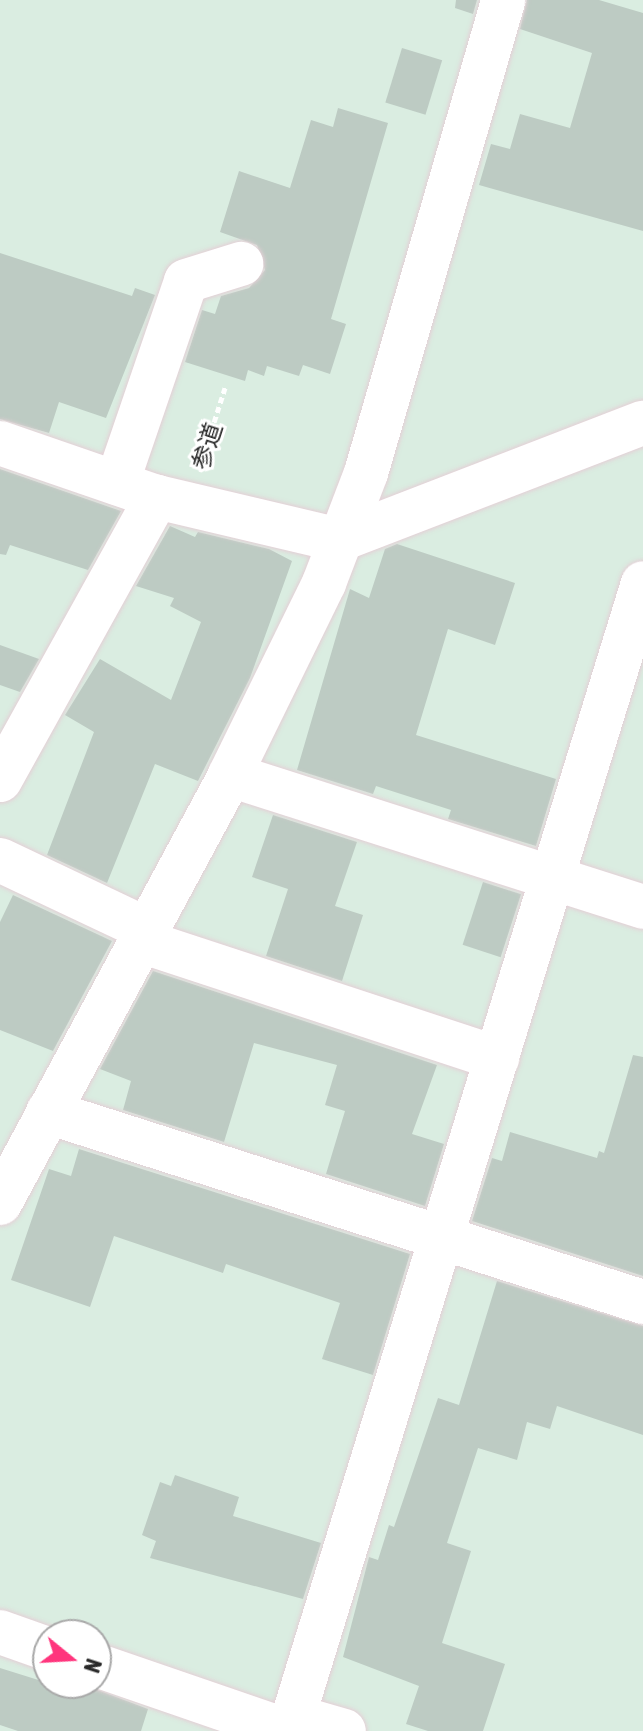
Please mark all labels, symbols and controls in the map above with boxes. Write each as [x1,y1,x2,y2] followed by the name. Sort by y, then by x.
[186,419,228,473] street label: 参道
[32,1619,112,1699] north arrow
[79,1656,107,1676] text: N

